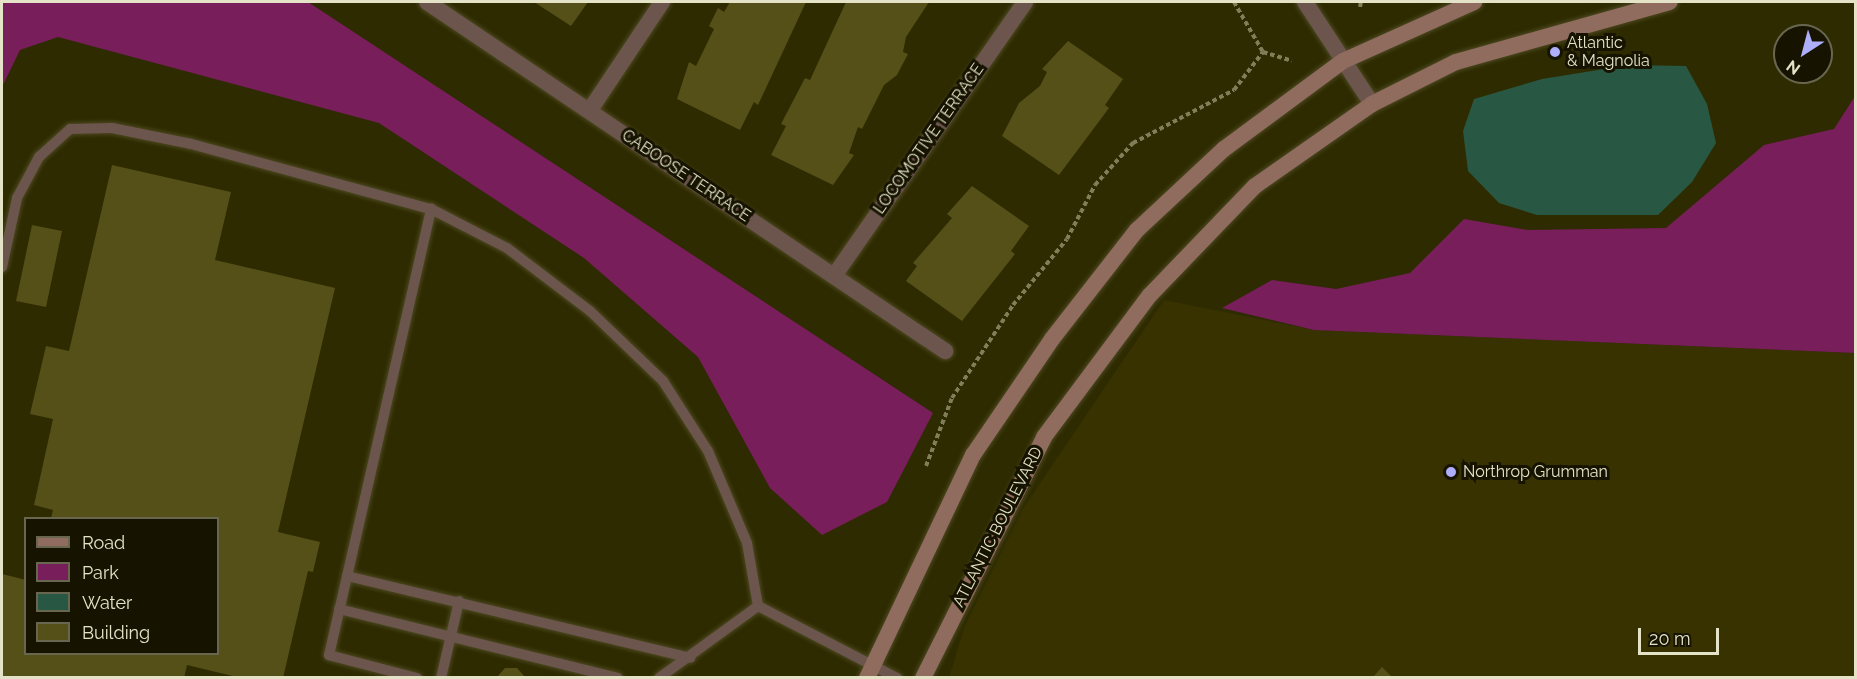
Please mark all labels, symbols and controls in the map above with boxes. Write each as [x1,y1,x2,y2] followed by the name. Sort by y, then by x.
[1773,24,1833,84] north arrow
[1567,33,1650,71] place label: Atlantic & Magnolia
[1548,45,1562,59] marker: Atlantic & Magnolia
[1783,56,1804,79] text: N
[870,60,988,218] street label: LOCOMOTIVE TERRACE
[618,126,754,226] street label: CABOOSE TERRACE
[949,444,1047,610] street label: ATLANTIC BOULEVARD
[1463,462,1608,482] place label: Northrop Grumman
[1444,465,1458,479] marker: Northrop Grumman
[24,517,219,655] legend
[82,532,125,553] text: Road
[82,562,119,583] text: Park
[82,592,132,613] text: Water
[1641,616,1722,654] scale bar
[82,622,150,643] text: Building
[1649,628,1691,649] text: 20 m

